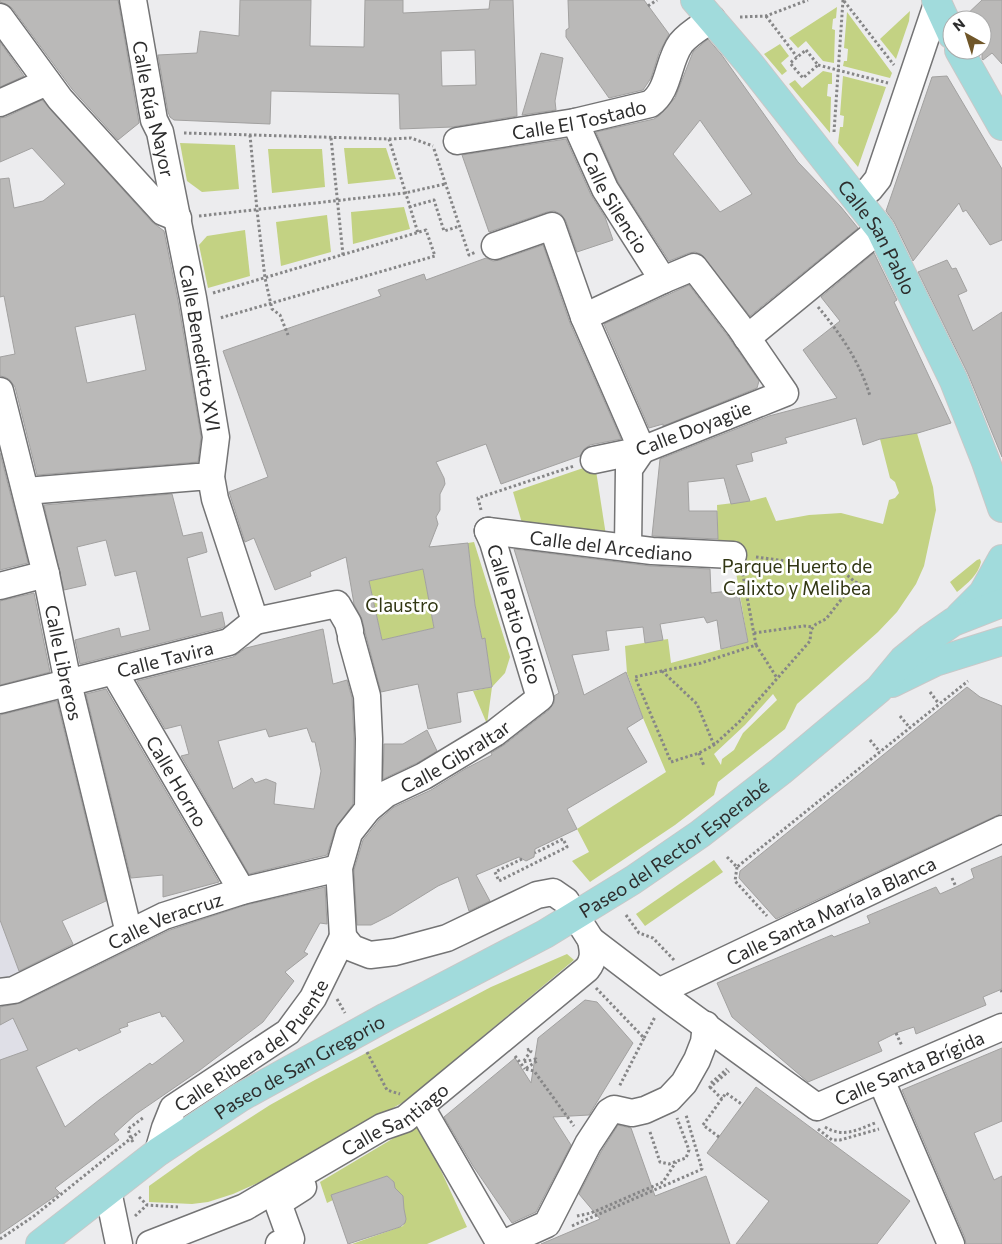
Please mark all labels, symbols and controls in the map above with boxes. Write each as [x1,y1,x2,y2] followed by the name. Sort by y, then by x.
[942,10,992,60] north arrow
[949,15,968,34] text: N
[129,39,180,179] street label: Calle Rúa Mayor
[510,94,648,143] street label: Calle El Tostado
[578,148,654,257] street label: Calle Silencio
[834,175,921,298] street label: Calle San Pablo
[175,263,226,433] street label: Calle Benedicto XVI
[632,395,754,461] street label: Calle Doyagüe
[528,525,693,564] street label: Calle del Arcediano
[483,541,547,687] street label: Calle Patio Chico
[722,554,872,599] park label: Parque Huerto de Calixto y Melibea
[365,593,439,616] park label: Claustro
[41,603,88,723] street label: Calle Libreros
[114,635,215,682] street label: Calle Tavira
[396,714,515,797] street label: Calle Gibraltar
[142,731,213,831] street label: Calle Horno
[574,774,773,922] street label: Paseo del Rector Esperabé
[722,851,939,970] street label: Calle Santa María la Blanca
[104,886,225,954] street label: Calle Veracruz
[169,975,332,1116] street label: Calle Ribera del Puente
[209,1009,388,1123] street label: Paseo de San Gregorio
[831,1025,987,1110] street label: Calle Santa Brígida
[337,1077,453,1160] street label: Calle Santiago

